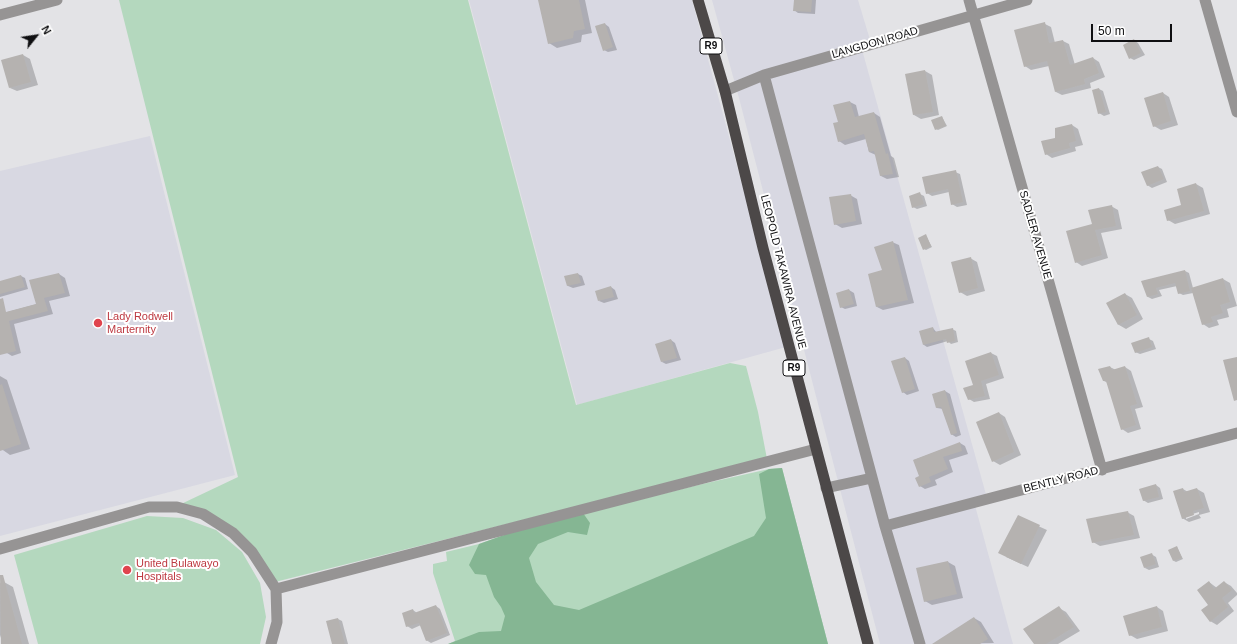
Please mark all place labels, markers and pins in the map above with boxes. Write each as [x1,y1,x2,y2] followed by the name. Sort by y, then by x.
[107,310,173,336] place label: Lady Rodwell Marternity
[92,317,104,329] marker: Lady Rodwell Marternity
[136,557,219,583] place label: United Bulawayo Hospitals
[121,564,133,576] marker: United Bulawayo Hospitals

